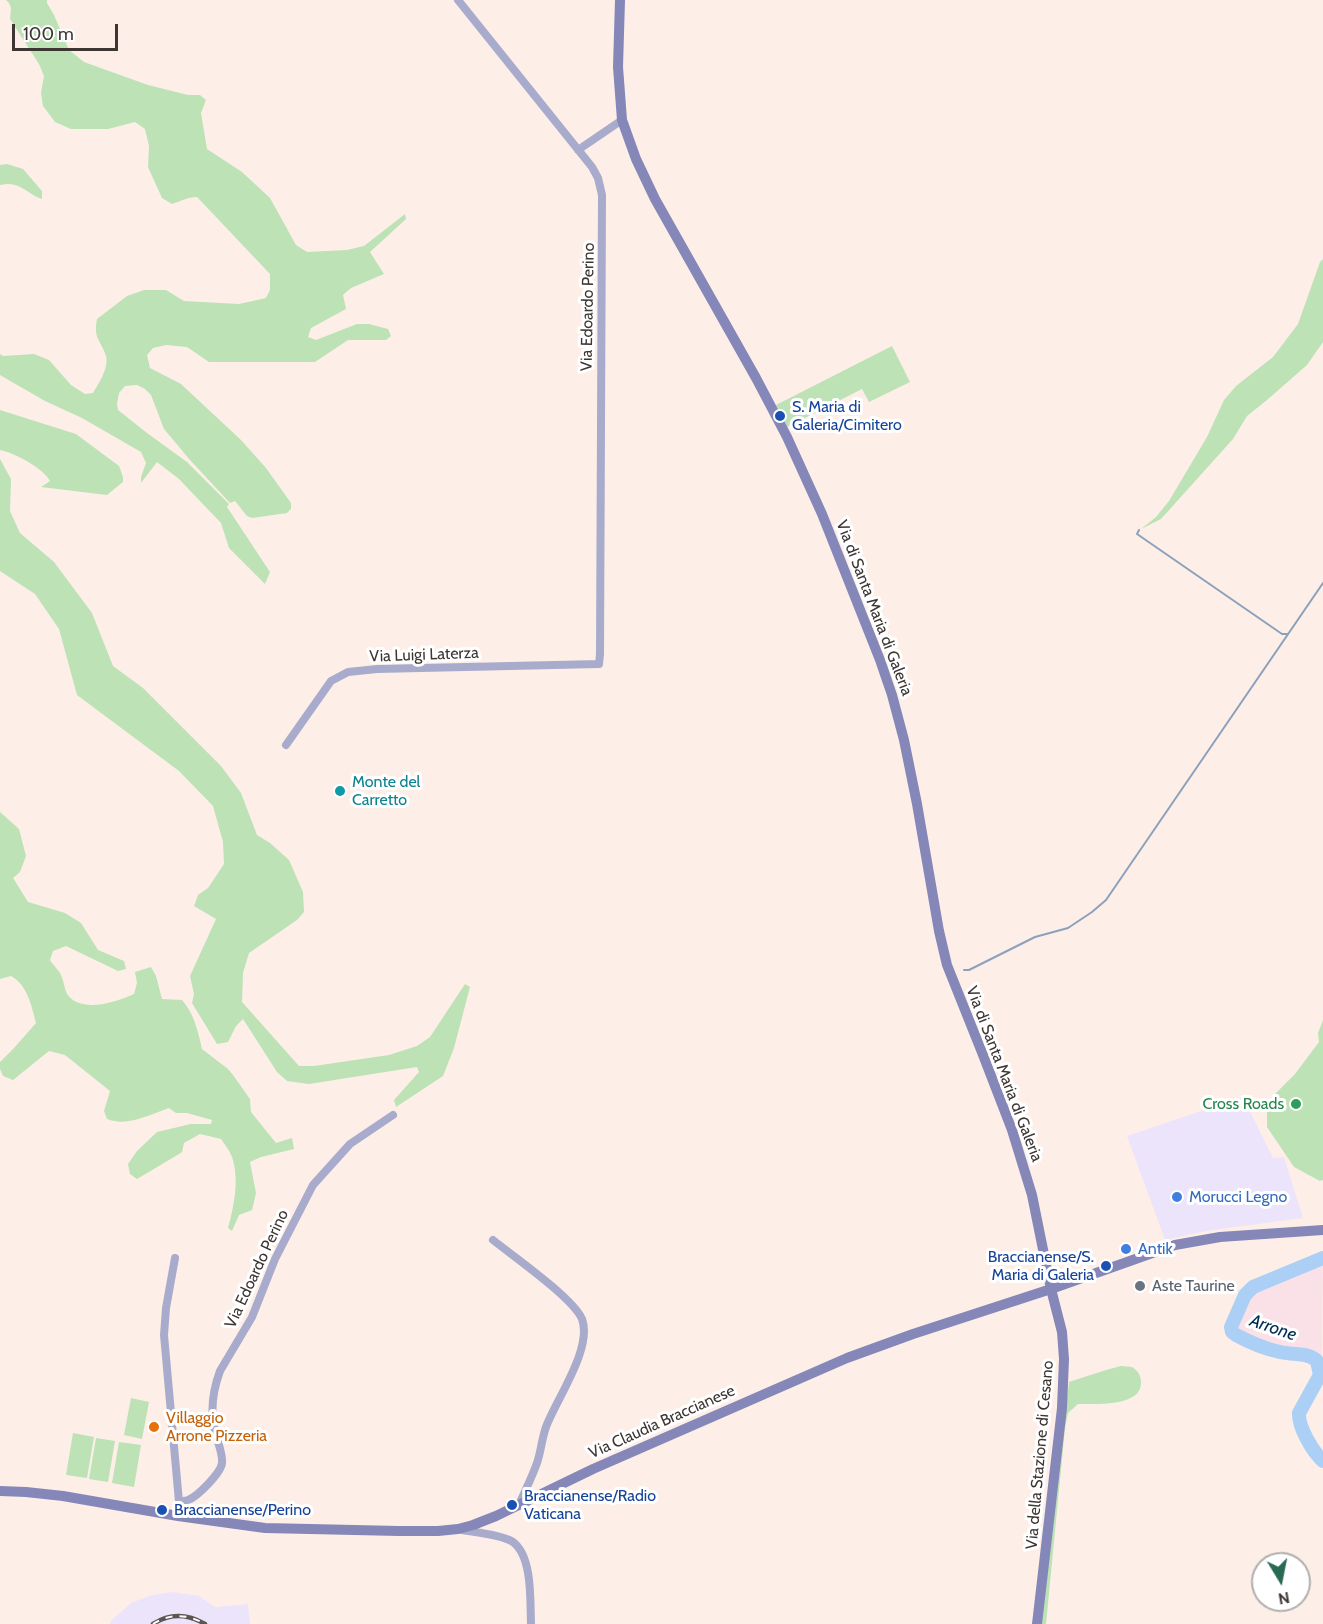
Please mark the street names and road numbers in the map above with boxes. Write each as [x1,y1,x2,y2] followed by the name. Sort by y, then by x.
[577,243,599,371] street label: Via Edoardo Perino
[832,518,916,698] street label: Via di Santa Maria di Galeria
[369,643,479,667] street label: Via Luigi Laterza
[962,984,1046,1164] street label: Via di Santa Maria di Galeria
[221,1207,293,1331] street label: Via Edoardo Perino
[1022,1360,1058,1550] street label: Via della Stazione di Cesano
[586,1381,738,1463] street label: Via Claudia Braccianese

